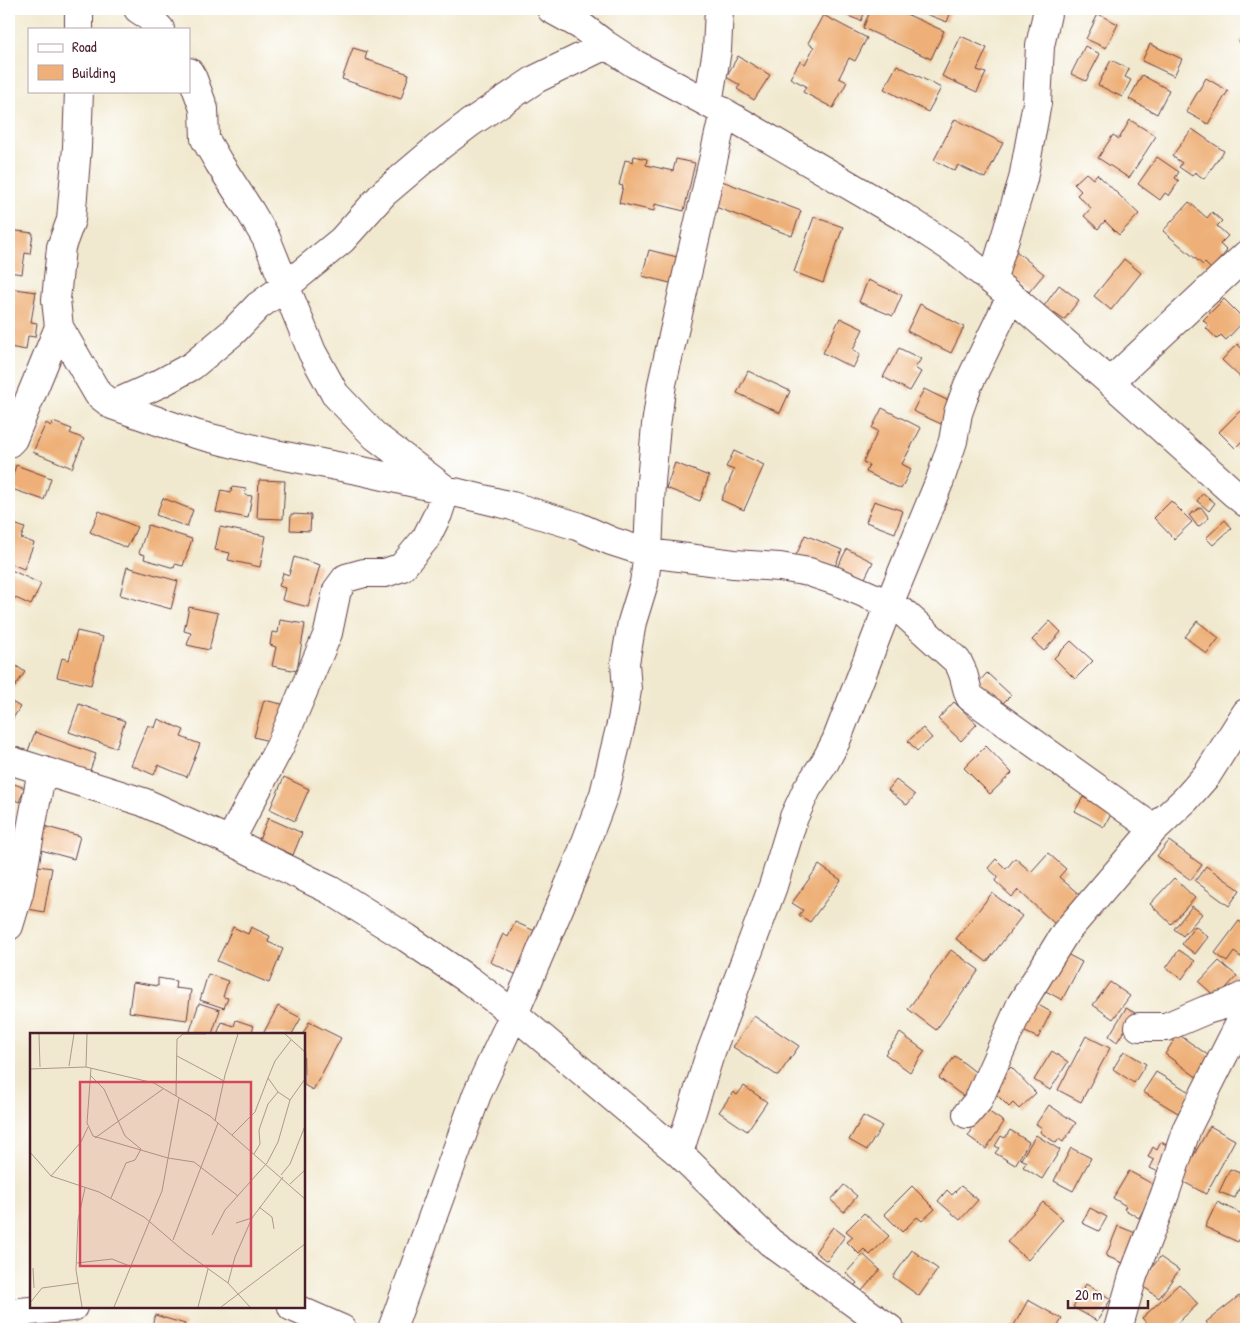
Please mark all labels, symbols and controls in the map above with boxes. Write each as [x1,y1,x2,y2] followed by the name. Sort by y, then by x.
[28,28,190,92] legend
[72,36,97,57] text: Road
[72,62,116,83] text: Building
[30,1033,305,1308] inset map
[1068,1278,1148,1310] scale bar
[1075,1284,1102,1305] text: 20 m

